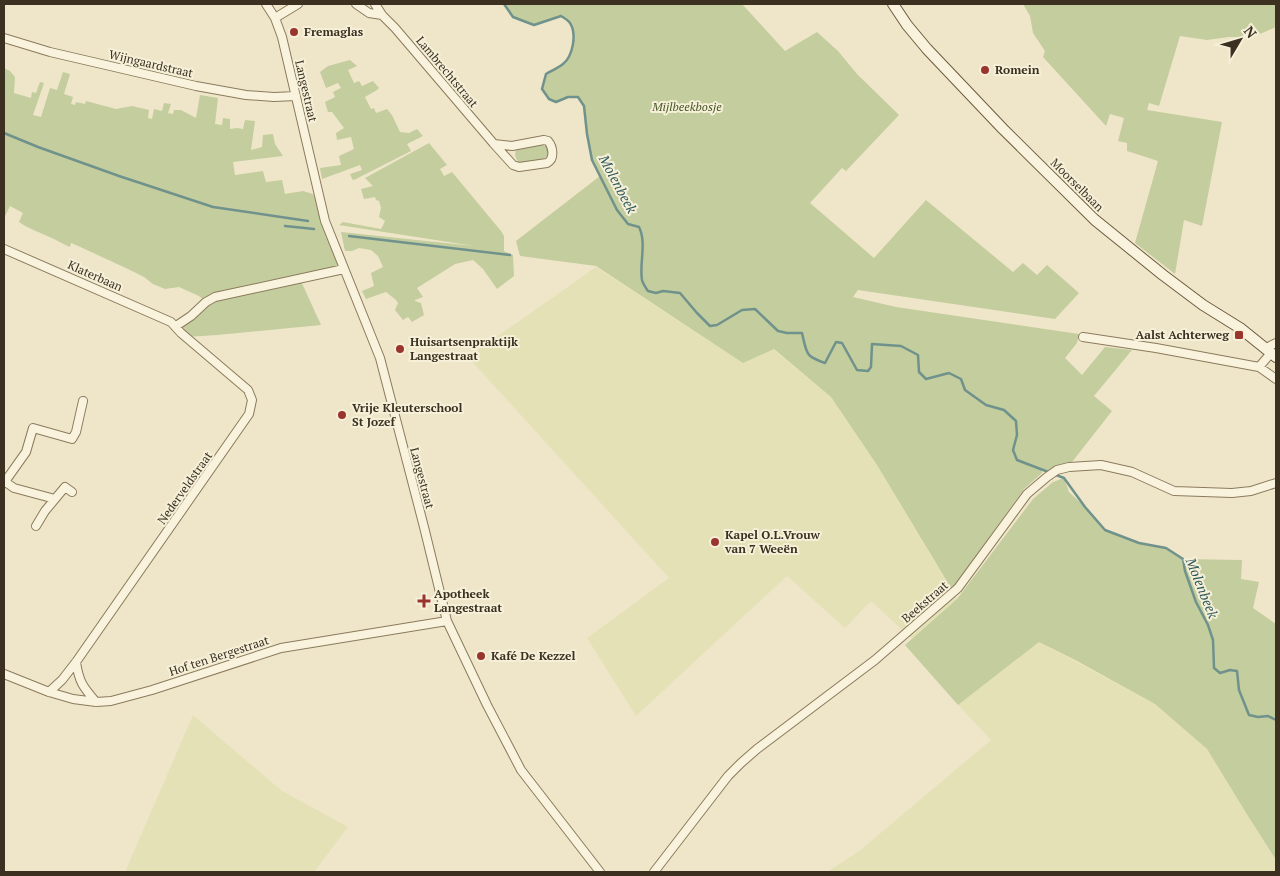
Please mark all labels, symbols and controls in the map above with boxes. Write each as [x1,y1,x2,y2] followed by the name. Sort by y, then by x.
[1215,15,1265,65] north arrow
[1240,22,1262,42] text: N
[304,24,364,39] place label: Fremaglas
[288,26,300,38] marker: Fremaglas
[413,33,482,111] street label: Lambrechtstraat
[108,47,195,81] street label: Wijngaardstraat
[292,59,321,124] street label: Langestraat
[995,62,1040,77] place label: Romein
[979,64,991,76] marker: Romein
[651,99,722,114] park label: Mijlbeekbosje
[595,150,642,217] water label: Molenbeek
[1048,155,1107,214] street label: Moorselbaan
[66,257,125,294] street label: Klaterbaan
[1135,327,1229,342] place label: Aalst Achterweg
[1233,329,1245,341] marker: Aalst Achterweg
[410,334,518,363] place label: Huisartsenpraktijk Langestraat
[394,343,406,355] marker: Huisartsenpraktijk Langestraat
[352,400,462,429] place label: Vrije Kleuterschool St Jozef
[336,409,348,421] marker: Vrije Kleuterschool St Jozef
[407,446,438,511] street label: Langestraat
[154,448,216,527] street label: Nederveldstraat
[724,527,821,556] place label: Kapel O.L.Vrouw van 7 Weeën
[709,536,721,548] marker: Kapel O.L.Vrouw van 7 Weeën
[1181,554,1223,621] water label: Molenbeek
[898,577,951,626] street label: Beekstraat
[434,586,502,615] place label: Apotheek Langestraat
[418,595,430,607] marker: Apotheek Langestraat
[167,632,271,679] street label: Hof ten Bergestraat
[491,648,575,663] place label: Kafé De Kezzel
[475,650,487,662] marker: Kafé De Kezzel

